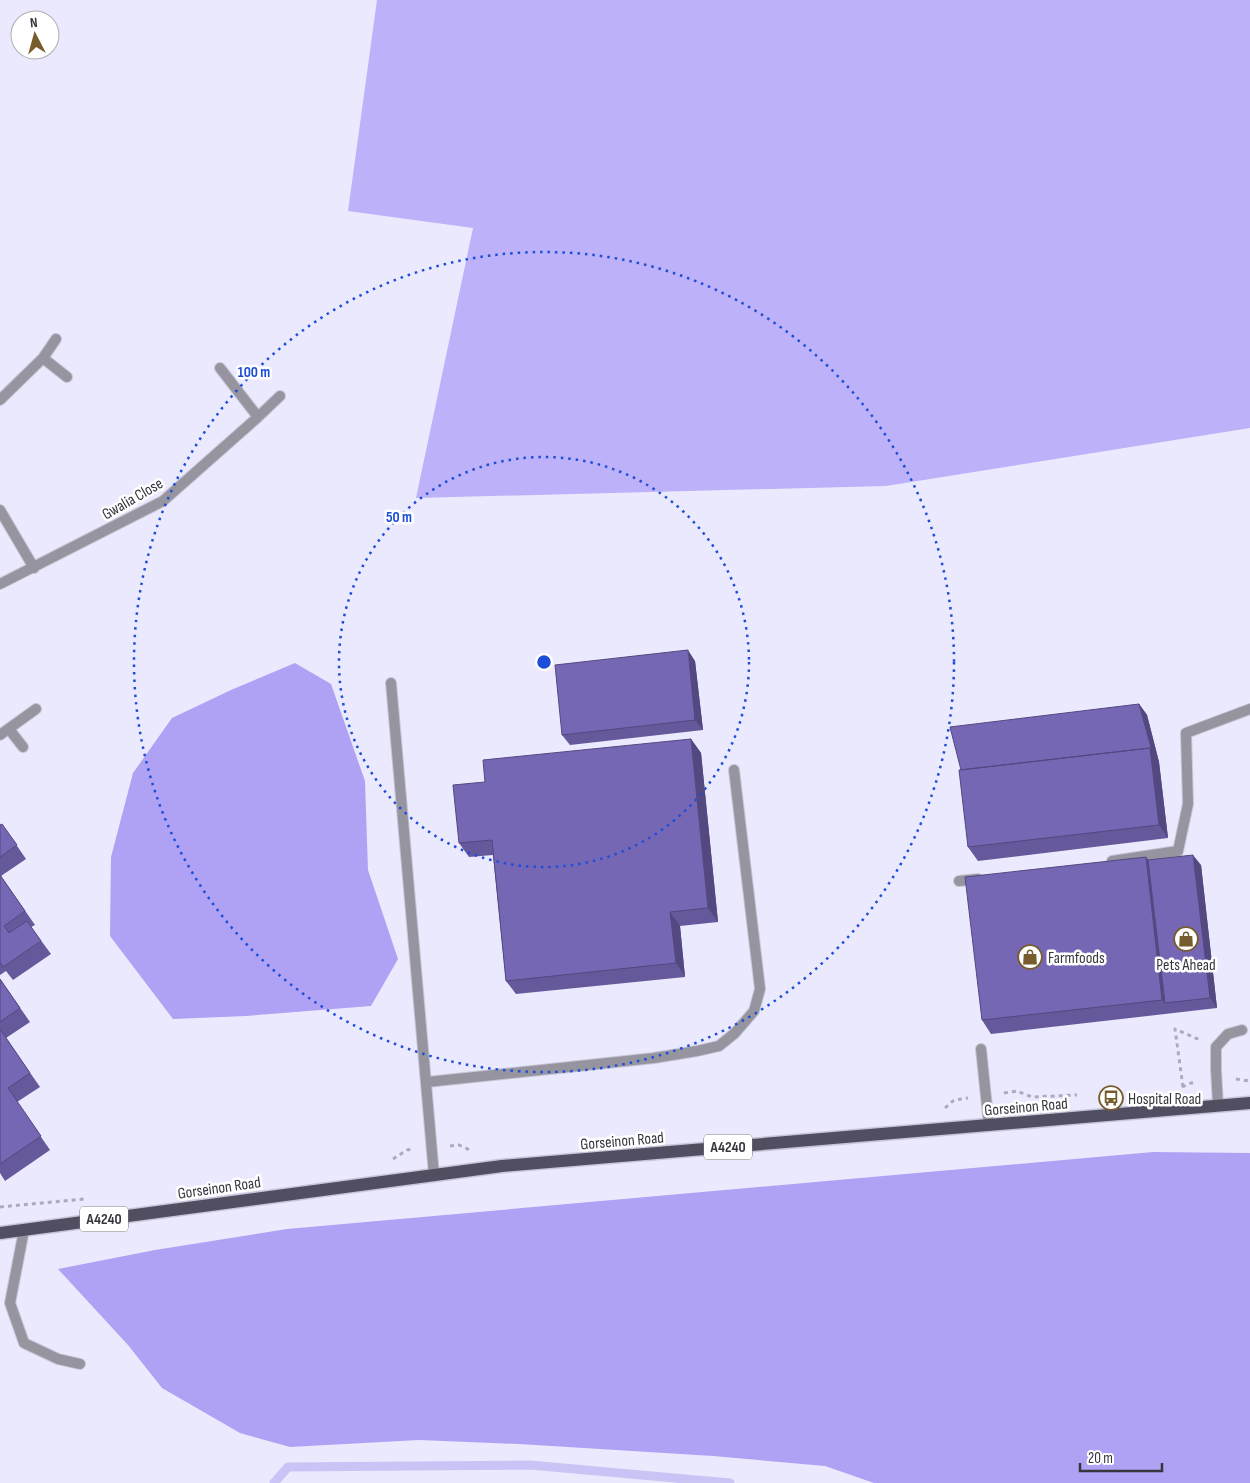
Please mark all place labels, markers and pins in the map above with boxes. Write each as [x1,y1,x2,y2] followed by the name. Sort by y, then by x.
[535,653,553,671] centre of rings
[1173,926,1199,952] shop icon: Pets Ahead
[1017,944,1043,970] shop icon: Farmfoods
[1048,949,1105,968] place label: Farmfoods
[1156,956,1216,975] place label: Pets Ahead
[1098,1085,1124,1111] bus stop icon: Hospital Road
[1128,1090,1201,1109] place label: Hospital Road

